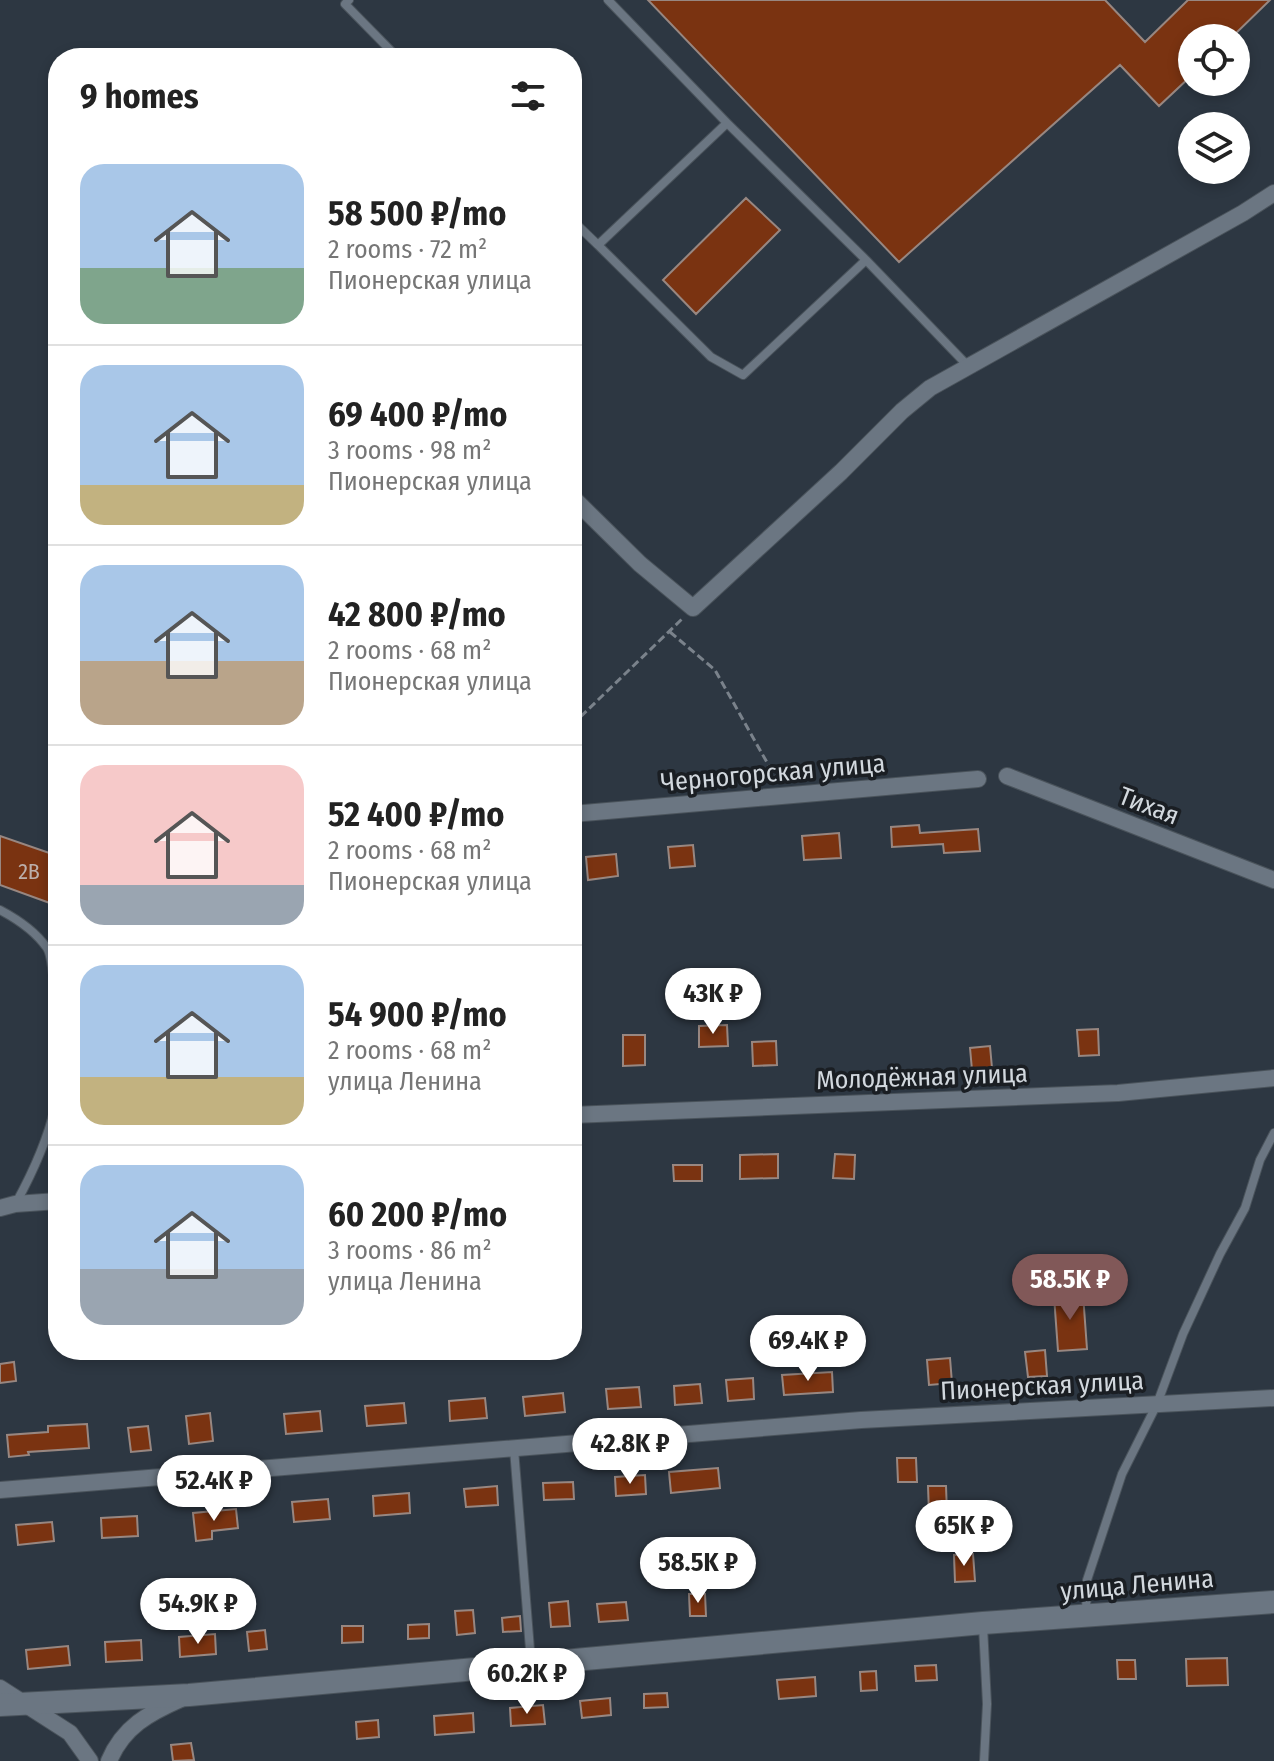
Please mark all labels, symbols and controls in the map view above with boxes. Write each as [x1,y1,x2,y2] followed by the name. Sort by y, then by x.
[1178,24,1250,184] map controls
[1178,24,1250,96] button: locate
[506,74,550,118] icon: filters
[80,76,199,117] text: 9 homes
[1178,112,1250,184] button: layers
[328,193,506,234] text: 58 500 ₽/mo
[144,196,240,292] icon: home
[328,234,487,265] text: 2 rooms · 72 m²
[328,265,532,296] text: Пионерская улица
[328,394,507,435] text: 69 400 ₽/mo
[144,397,240,493] icon: home
[328,435,491,466] text: 3 rooms · 98 m²
[328,466,532,497] text: Пионерская улица
[328,594,506,635] text: 42 800 ₽/mo
[144,597,240,693] icon: home
[328,635,491,666] text: 2 rooms · 68 m²
[328,666,532,697] text: Пионерская улица
[659,748,887,798] street label: Черногорская улица
[1115,780,1183,832] street label: Тихая
[328,794,504,835] text: 52 400 ₽/mo
[144,797,240,893] icon: home
[328,835,491,866] text: 2 rooms · 68 m²
[18,858,40,885] house number: 2В
[328,866,532,897] text: Пионерская улица
[657,968,769,1036] pin: 43K ₽
[683,978,743,1009] text: 43K ₽
[328,994,507,1035] text: 54 900 ₽/mo
[144,997,240,1093] icon: home
[328,1035,491,1066] text: 2 rooms · 68 m²
[816,1058,1028,1096] street label: Молодёжная улица
[328,1066,482,1097] text: улица Ленина
[328,1194,507,1235] text: 60 200 ₽/mo
[144,1197,240,1293] icon: home
[328,1235,492,1266] text: 3 rooms · 86 m²
[996,1254,1144,1322] pin: 58.5K ₽
[1030,1264,1110,1295] text: 58.5K ₽
[328,1266,482,1297] text: улица Ленина
[734,1315,882,1383] pin: 69.4K ₽
[768,1325,848,1356] text: 69.4K ₽
[939,1365,1145,1407] street label: Пионерская улица
[556,1418,704,1486] pin: 42.8K ₽
[590,1428,670,1459] text: 42.8K ₽
[140,1455,288,1523] pin: 52.4K ₽
[175,1465,253,1496] text: 52.4K ₽
[908,1500,1020,1568] pin: 65K ₽
[934,1510,994,1541] text: 65K ₽
[624,1537,772,1605] pin: 58.5K ₽
[658,1547,738,1578] text: 58.5K ₽
[1059,1563,1215,1607] street label: улица Ленина
[124,1578,272,1646] pin: 54.9K ₽
[158,1588,238,1619] text: 54.9K ₽
[453,1648,601,1716] pin: 60.2K ₽
[487,1658,567,1689] text: 60.2K ₽

